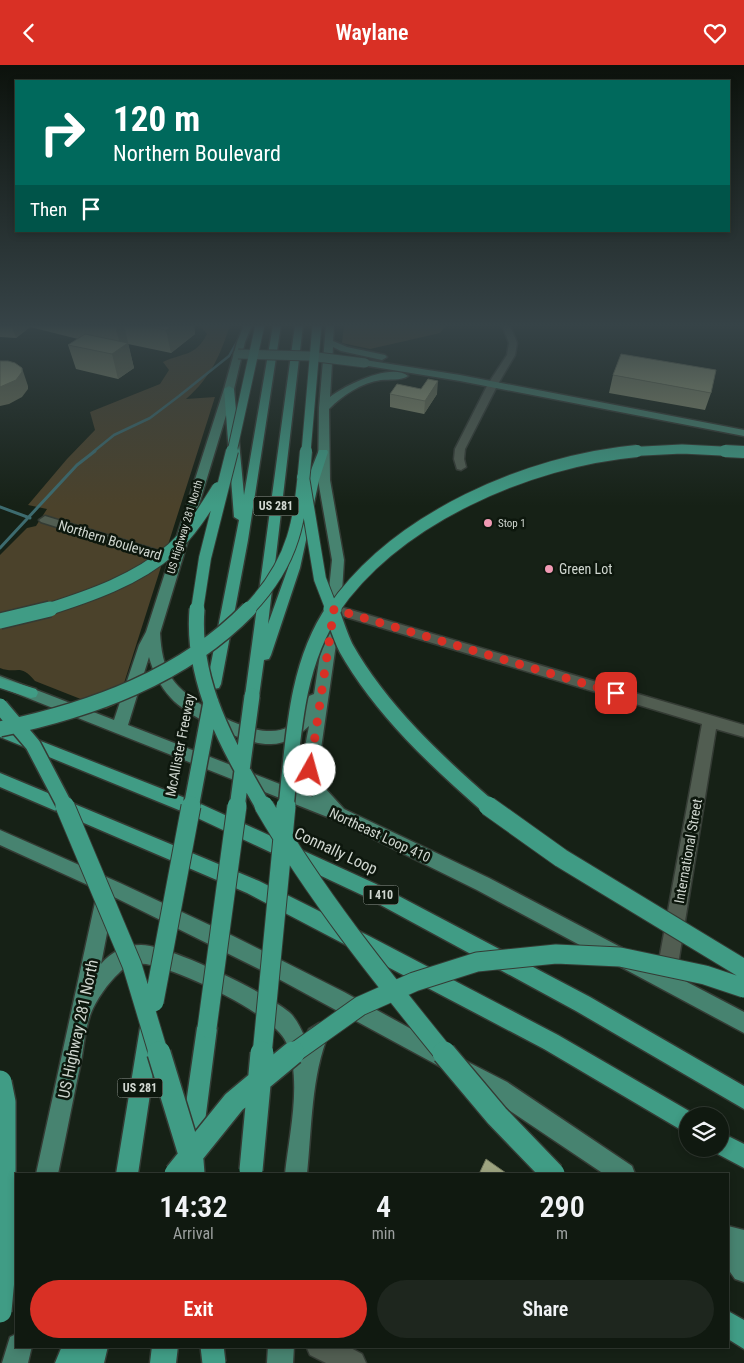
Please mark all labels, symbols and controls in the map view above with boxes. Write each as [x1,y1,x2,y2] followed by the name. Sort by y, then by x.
[15,19,43,47] icon: back
[701,19,729,47] icon: heart
[335,20,409,45] text: Waylane
[113,99,200,140] text: 120 m
[30,100,95,165] icon: right
[113,141,281,166] text: Northern Boulevard
[77,195,105,223] icon: arrive
[30,198,67,221] text: Then
[165,479,205,575] street label: US Highway 281 North
[254,497,298,516] road number: US 281
[57,517,163,563] street label: Northern Boulevard
[482,517,494,529] marker: Stop 1
[498,517,526,530] place label: Stop 1
[559,561,612,577] place label: Green Lot
[543,563,555,575] marker: Green Lot
[595,672,637,714] pin
[602,679,630,707] icon: arrive
[162,692,198,798] street label: McAllister Freeway
[283,743,335,795] position arrow
[671,797,705,905] street label: International Street
[327,805,433,865] street label: Northeast Loop 410
[291,823,381,879] street label: Connally Loop
[364,885,398,905] road number: I 410
[54,958,102,1100] street label: US Highway 281 North
[118,1079,162,1097] road number: US 281
[679,1107,729,1157] map controls
[679,1107,729,1157] button: layers
[159,1189,228,1224] text: 14:32
[376,1189,391,1224] text: 4
[539,1189,585,1224] text: 290
[173,1224,214,1243] text: Arrival
[372,1224,395,1243] text: min
[556,1224,568,1243] text: m
[30,1280,367,1338] button: Exit
[377,1280,714,1338] button: Share

